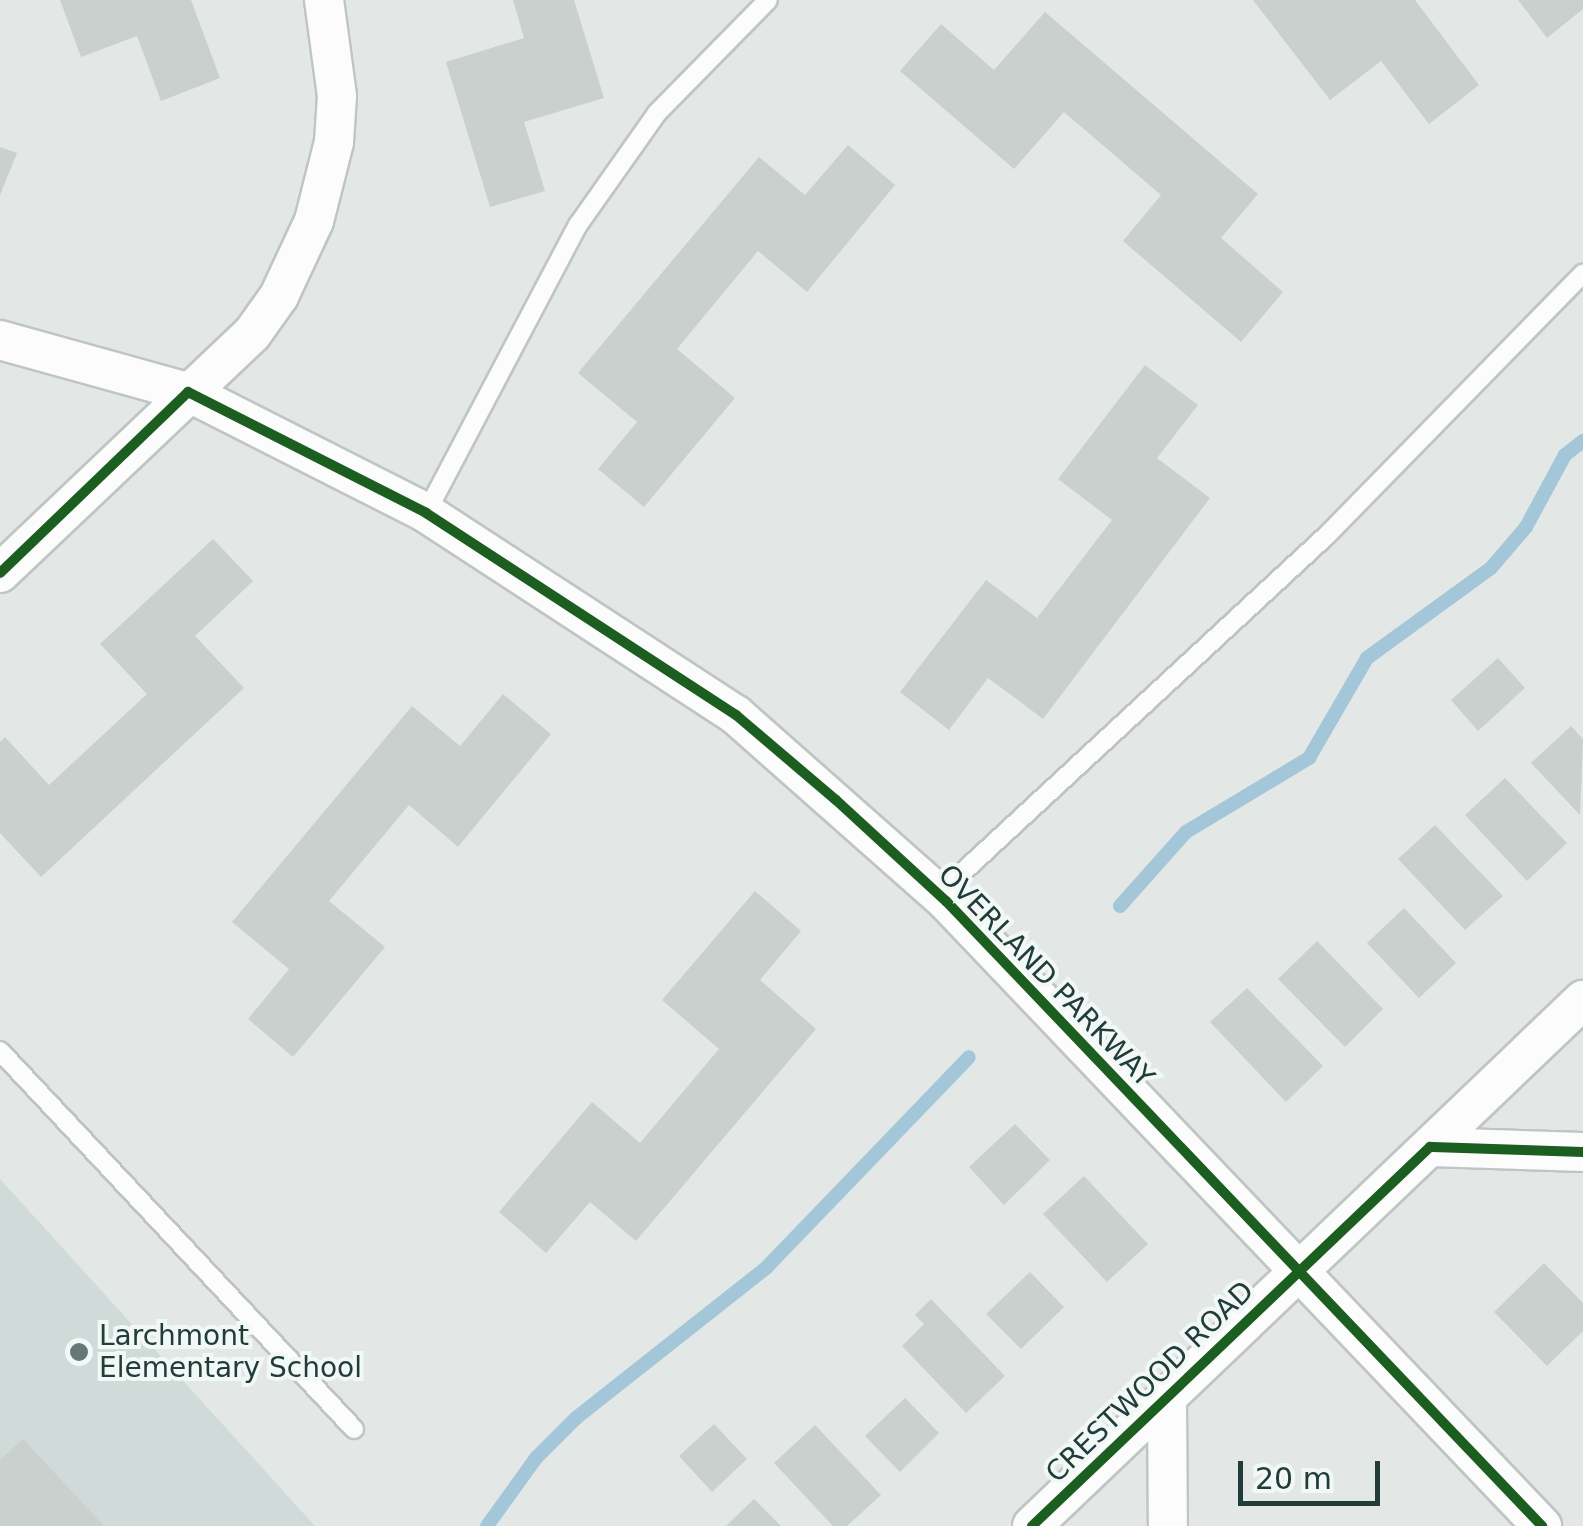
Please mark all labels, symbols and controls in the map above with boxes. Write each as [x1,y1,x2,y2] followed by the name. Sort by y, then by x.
[931,858,1161,1094] street label: OVERLAND PARKWAY
[1039,1274,1261,1490] street label: CRESTWOOD ROAD
[99,1319,362,1385] place label: Larchmont Elementary School
[68,1341,90,1363] marker: Larchmont Elementary School
[1243,1441,1386,1503] scale bar
[1255,1461,1332,1496] text: 20 m

